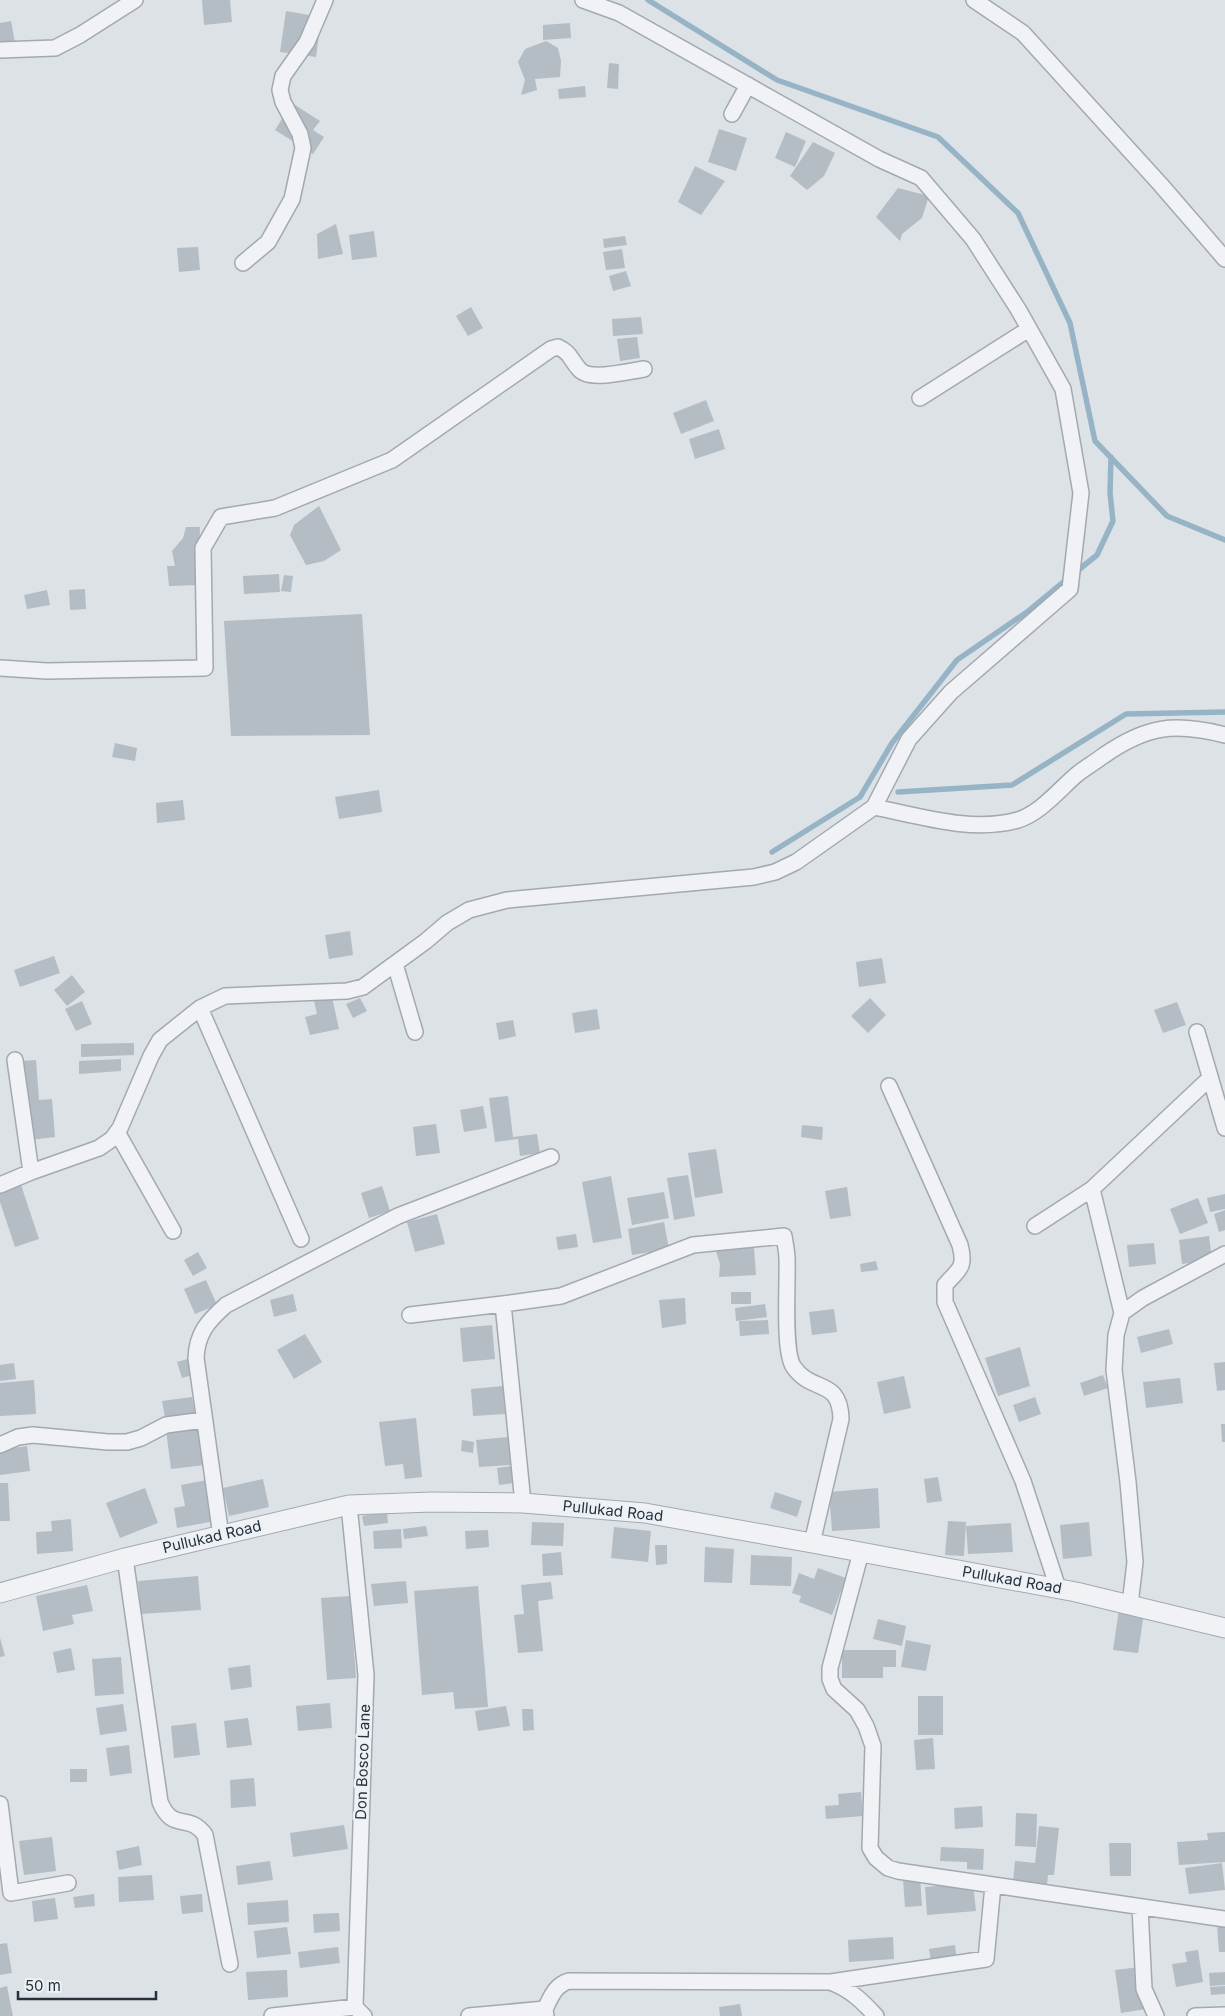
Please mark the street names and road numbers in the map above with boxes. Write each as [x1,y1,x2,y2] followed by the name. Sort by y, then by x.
[562,1496,664,1525] street label: Pullukad Road
[161,1516,263,1557] street label: Pullukad Road
[961,1561,1063,1598] street label: Pullukad Road
[351,1704,374,1820] street label: Don Bosco Lane

